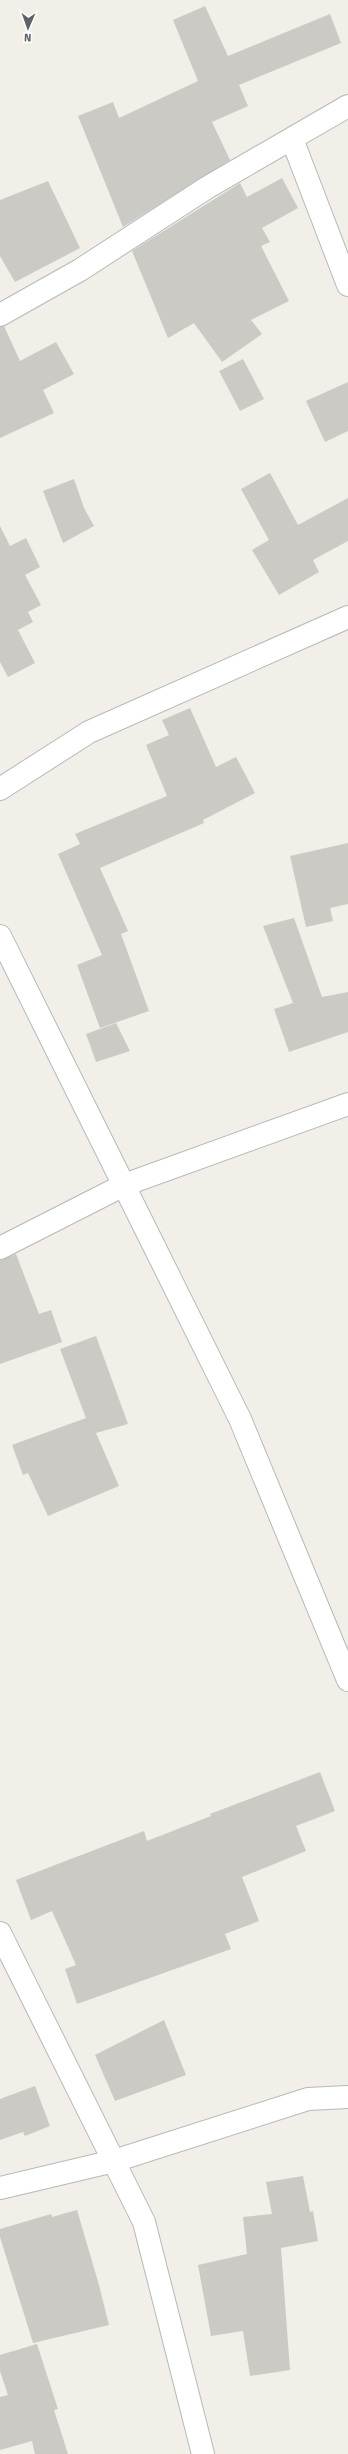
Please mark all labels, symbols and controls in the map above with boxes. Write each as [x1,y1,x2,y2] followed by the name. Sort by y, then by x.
[8,8,48,48] north arrow
[24,31,32,44] text: N

